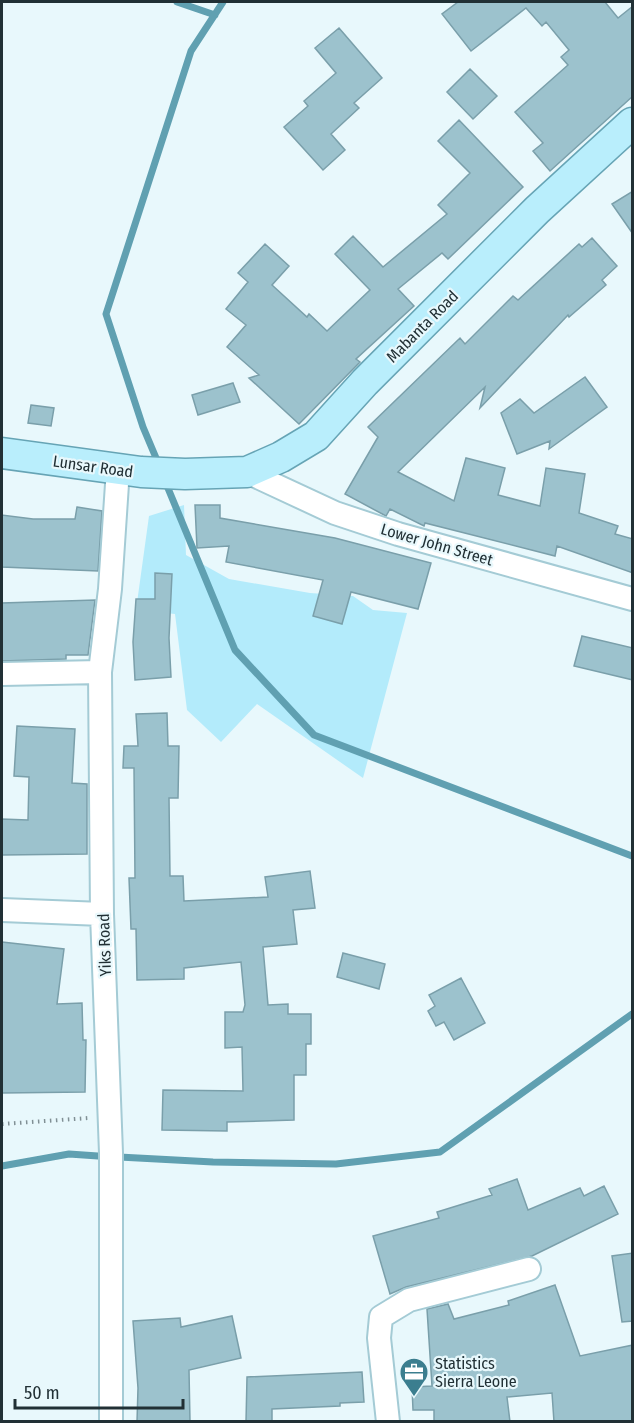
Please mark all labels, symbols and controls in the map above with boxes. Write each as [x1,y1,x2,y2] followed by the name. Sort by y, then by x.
[382,286,462,366] street label: Mabanta Road
[52,451,134,482] street label: Lunsar Road
[379,519,496,570] street label: Lower John Street
[94,913,115,977] street label: Yiks Road
[435,1354,517,1391] place label: Statistics Sierra Leone
[398,1356,430,1398] office icon: Statistics Sierra Leone
[15,1372,183,1410] scale bar
[24,1382,60,1404] text: 50 m

